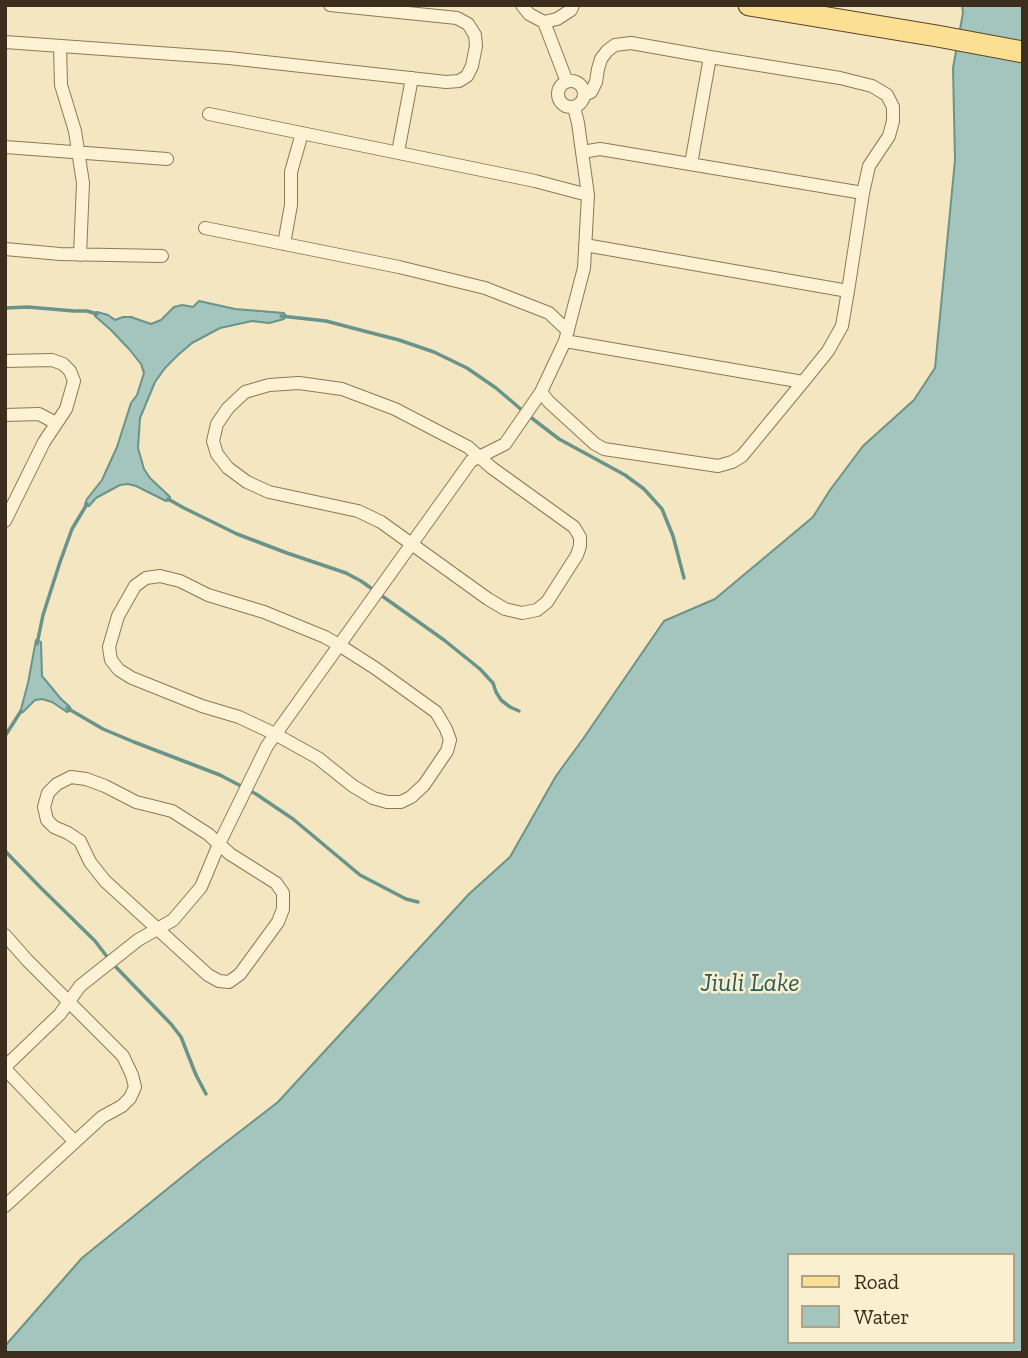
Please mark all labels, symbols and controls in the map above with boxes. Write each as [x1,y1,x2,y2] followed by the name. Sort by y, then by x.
[700,968,800,1000] water label: Jiuli Lake
[786,1253,1014,1344] legend
[854,1269,899,1294] text: Road
[854,1304,909,1329] text: Water

